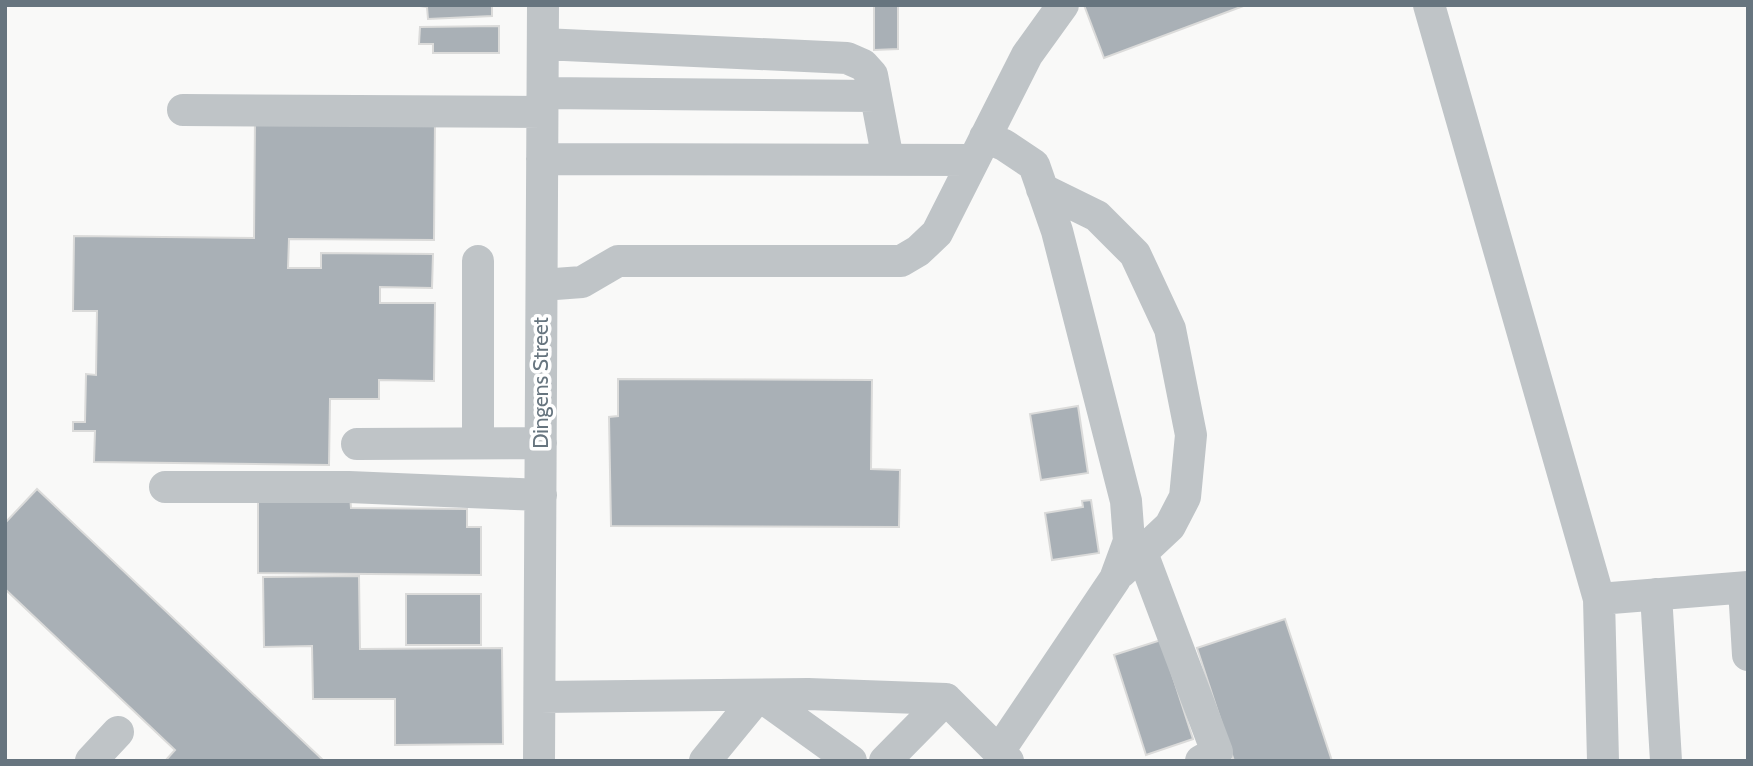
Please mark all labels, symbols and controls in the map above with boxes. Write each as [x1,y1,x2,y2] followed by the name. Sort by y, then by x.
[528,317,553,449] street label: Dingens Street

